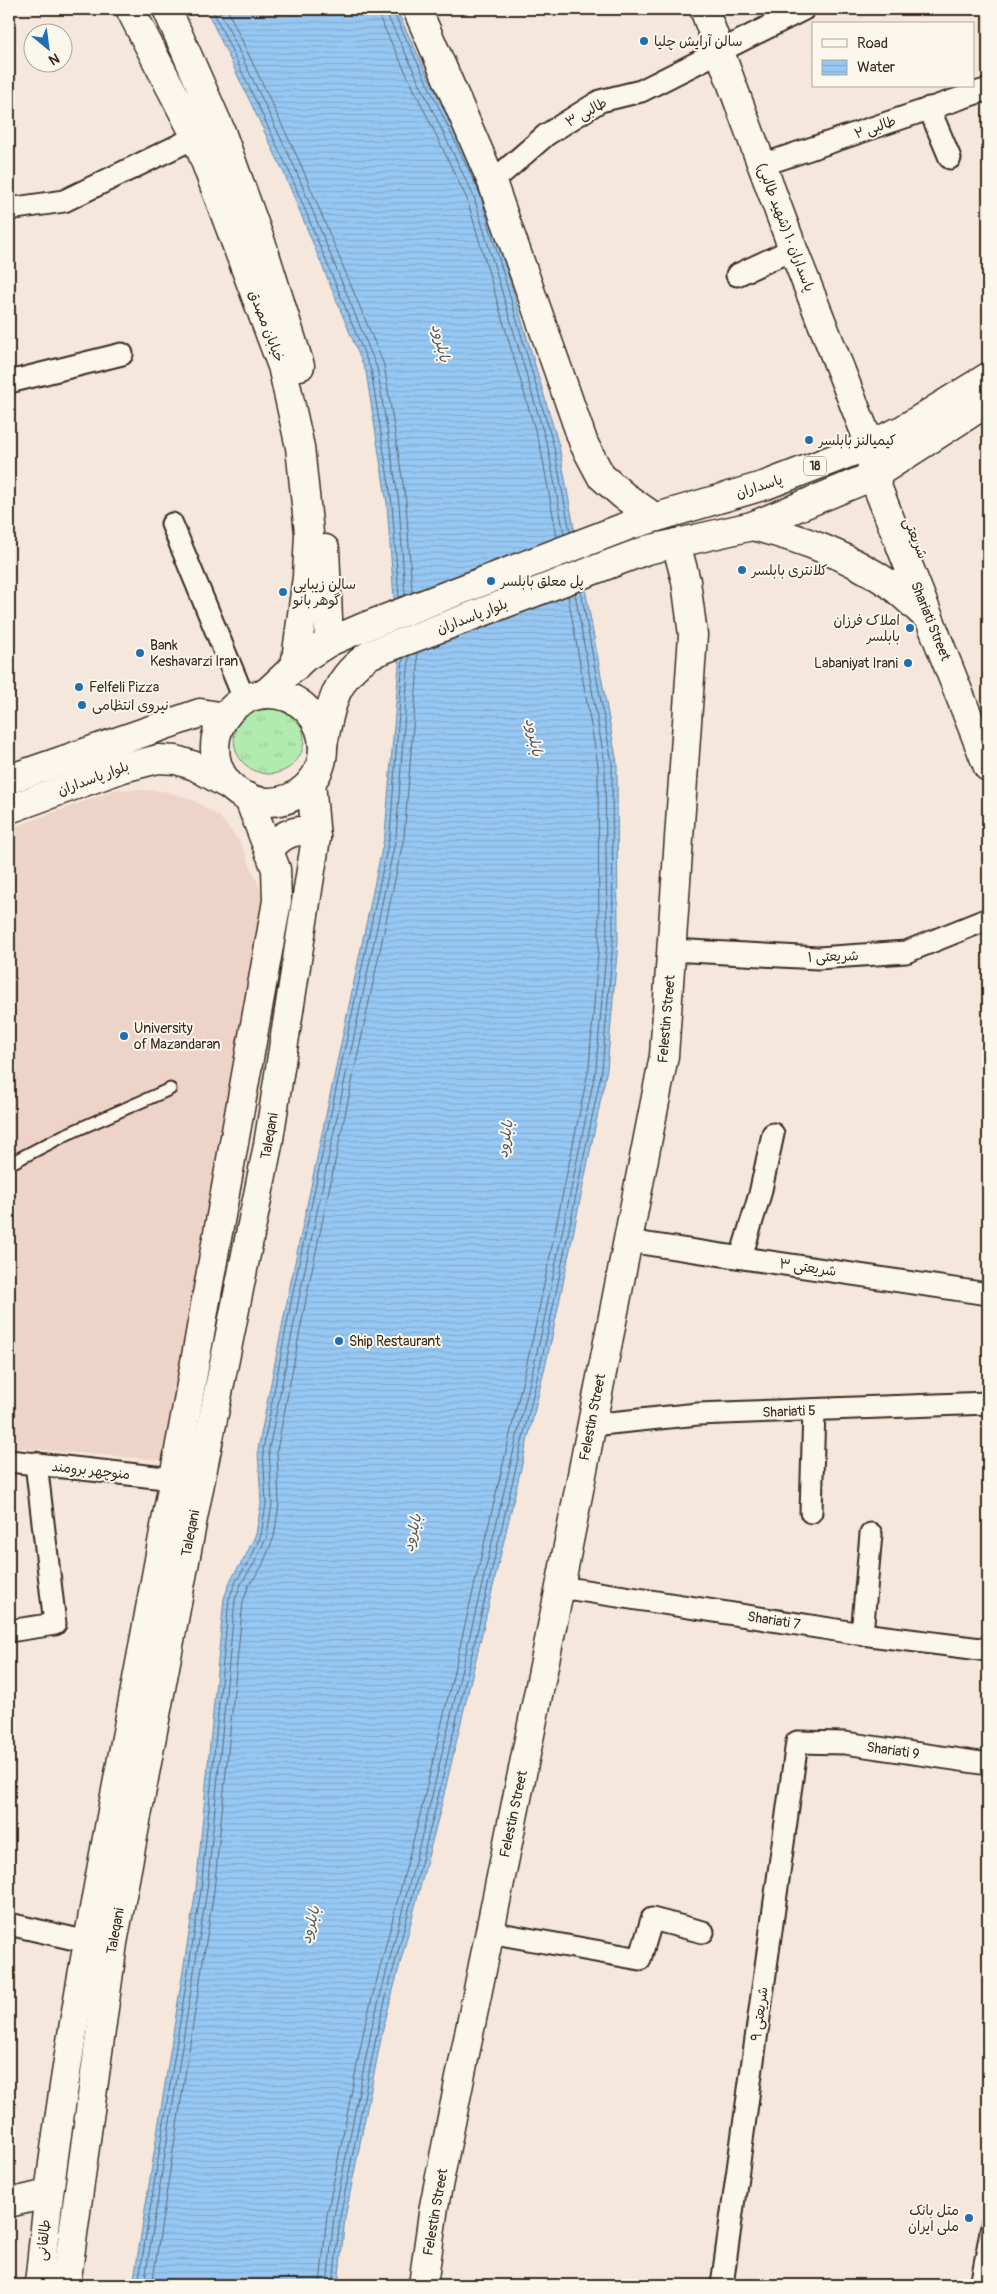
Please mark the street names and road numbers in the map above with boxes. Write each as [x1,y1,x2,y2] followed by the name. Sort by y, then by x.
[562,94,610,131] street label: طالبی ۳
[852,112,898,143] street label: طالبی ۲
[752,160,818,294] street label: پاسداران ۱۰ (شهید طالبی)
[245,288,288,364] street label: خیابان مصدق
[804,456,826,476] road number: 18
[734,471,785,503] street label: پاسداران
[900,515,931,561] street label: شریعتی
[907,579,954,664] street label: Shariati Street
[434,595,510,639] street label: بلوار پاسداران
[55,758,131,800] street label: بلوار پاسداران
[807,947,859,966] street label: شریعتی ۱
[654,974,679,1064] street label: Felestin Street
[257,1111,282,1161] street label: Taleqani
[778,1255,838,1280] street label: شریعتی ۳
[576,1372,609,1462] street label: Felestin Street
[762,1402,816,1421] street label: Shariati 5
[51,1458,131,1484] street label: منوچهر برومند
[178,1508,203,1558] street label: Taleqani
[746,1608,802,1633] street label: Shariati 7
[865,1738,920,1763] street label: Shariati 9
[496,1769,531,1859] street label: Felestin Street
[103,1906,128,1956] street label: Taleqani
[747,1986,772,2042] street label: شریعتی ۹
[419,2167,452,2257] street label: Felestin Street
[33,2218,54,2262] street label: طالقانی

